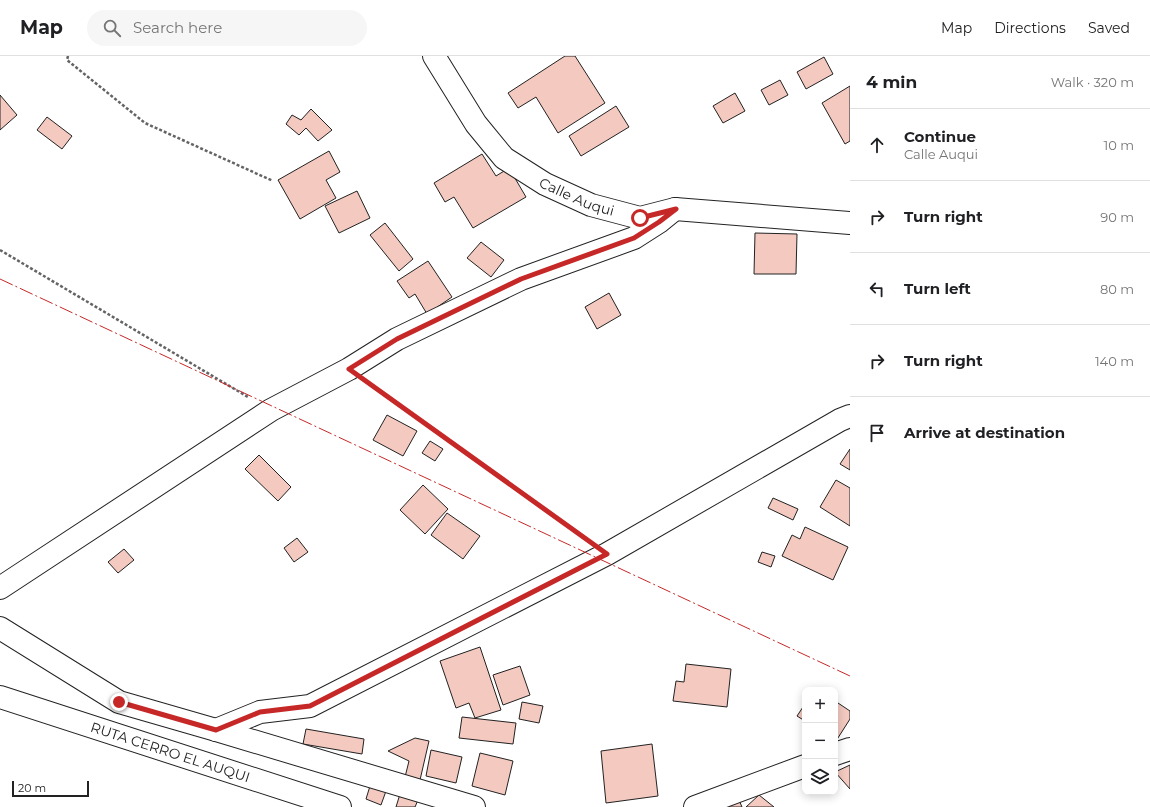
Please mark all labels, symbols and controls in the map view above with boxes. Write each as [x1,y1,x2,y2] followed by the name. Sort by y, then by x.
[87,10,367,46] search box
[20,16,63,39] text: Map
[101,17,123,39] icon: search
[133,18,222,37] text: Search here
[941,19,972,37] text: Map
[994,19,1066,37] text: Directions
[1088,19,1130,37] text: Saved
[866,72,917,92] text: 4 min
[1051,74,1134,90] text: Walk · 320 m
[904,127,976,146] text: Continue
[866,134,888,156] icon: ahead
[1104,137,1134,153] text: 10 m
[904,146,978,162] text: Calle Auqui
[536,173,616,220] street label: Calle Auqui
[866,206,888,228] icon: right
[904,207,983,226] text: Turn right
[631,209,649,227] route start
[1100,209,1134,225] text: 90 m
[866,278,888,300] icon: left
[904,279,971,298] text: Turn left
[1100,281,1134,297] text: 80 m
[866,350,888,372] icon: right
[904,351,983,370] text: Turn right
[1095,353,1134,369] text: 140 m
[866,422,888,444] icon: arrive
[904,423,1065,442] text: Arrive at destination
[802,687,838,795] map controls
[802,687,838,723] button: +
[110,693,128,711] route end
[88,718,252,786] street label: RUTA CERRO EL AUQUI
[802,723,838,759] button: −
[802,759,838,795] button: layers
[12,779,89,798] scale bar
[18,781,46,795] text: 20 m

